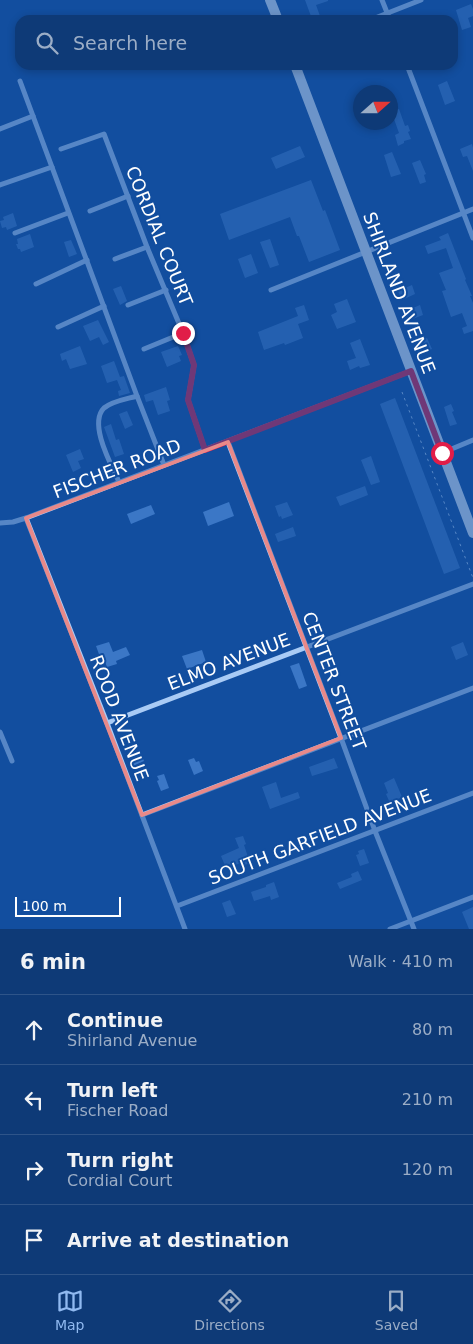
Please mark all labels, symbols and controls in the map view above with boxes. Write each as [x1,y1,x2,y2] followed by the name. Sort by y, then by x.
[15,15,458,70] search box
[33,29,61,57] icon: search
[73,32,187,54] text: Search here
[353,85,398,130] north arrow
[122,163,197,310] street label: CORDIAL COURT
[359,209,440,377] street label: SHIRLAND AVENUE
[172,322,195,345] route end
[50,434,184,503] street label: FISCHER ROAD
[431,442,454,465] route start
[298,609,371,754] street label: CENTER STREET
[165,628,293,695] street label: ELMO AVENUE
[86,652,153,784] street label: ROOD AVENUE
[205,784,434,889] street label: SOUTH GARFIELD AVENUE
[15,894,121,917] scale bar
[22,898,67,914] text: 100 m
[20,950,86,974] text: 6 min
[348,952,453,971] text: Walk · 410 m
[67,1009,163,1031] text: Continue
[20,1016,48,1044] icon: ahead
[412,1020,453,1039] text: 80 m
[67,1031,197,1050] text: Shirland Avenue
[67,1079,158,1101] text: Turn left
[20,1086,48,1114] icon: left
[402,1090,453,1109] text: 210 m
[67,1101,168,1120] text: Fischer Road
[67,1149,173,1171] text: Turn right
[20,1156,48,1184] icon: right
[402,1160,453,1179] text: 120 m
[67,1171,172,1190] text: Cordial Court
[20,1226,48,1254] icon: arrive
[67,1229,289,1251] text: Arrive at destination
[55,1287,84,1333] tab: Map
[194,1287,265,1333] tab: Directions
[375,1287,418,1333] tab: Saved

